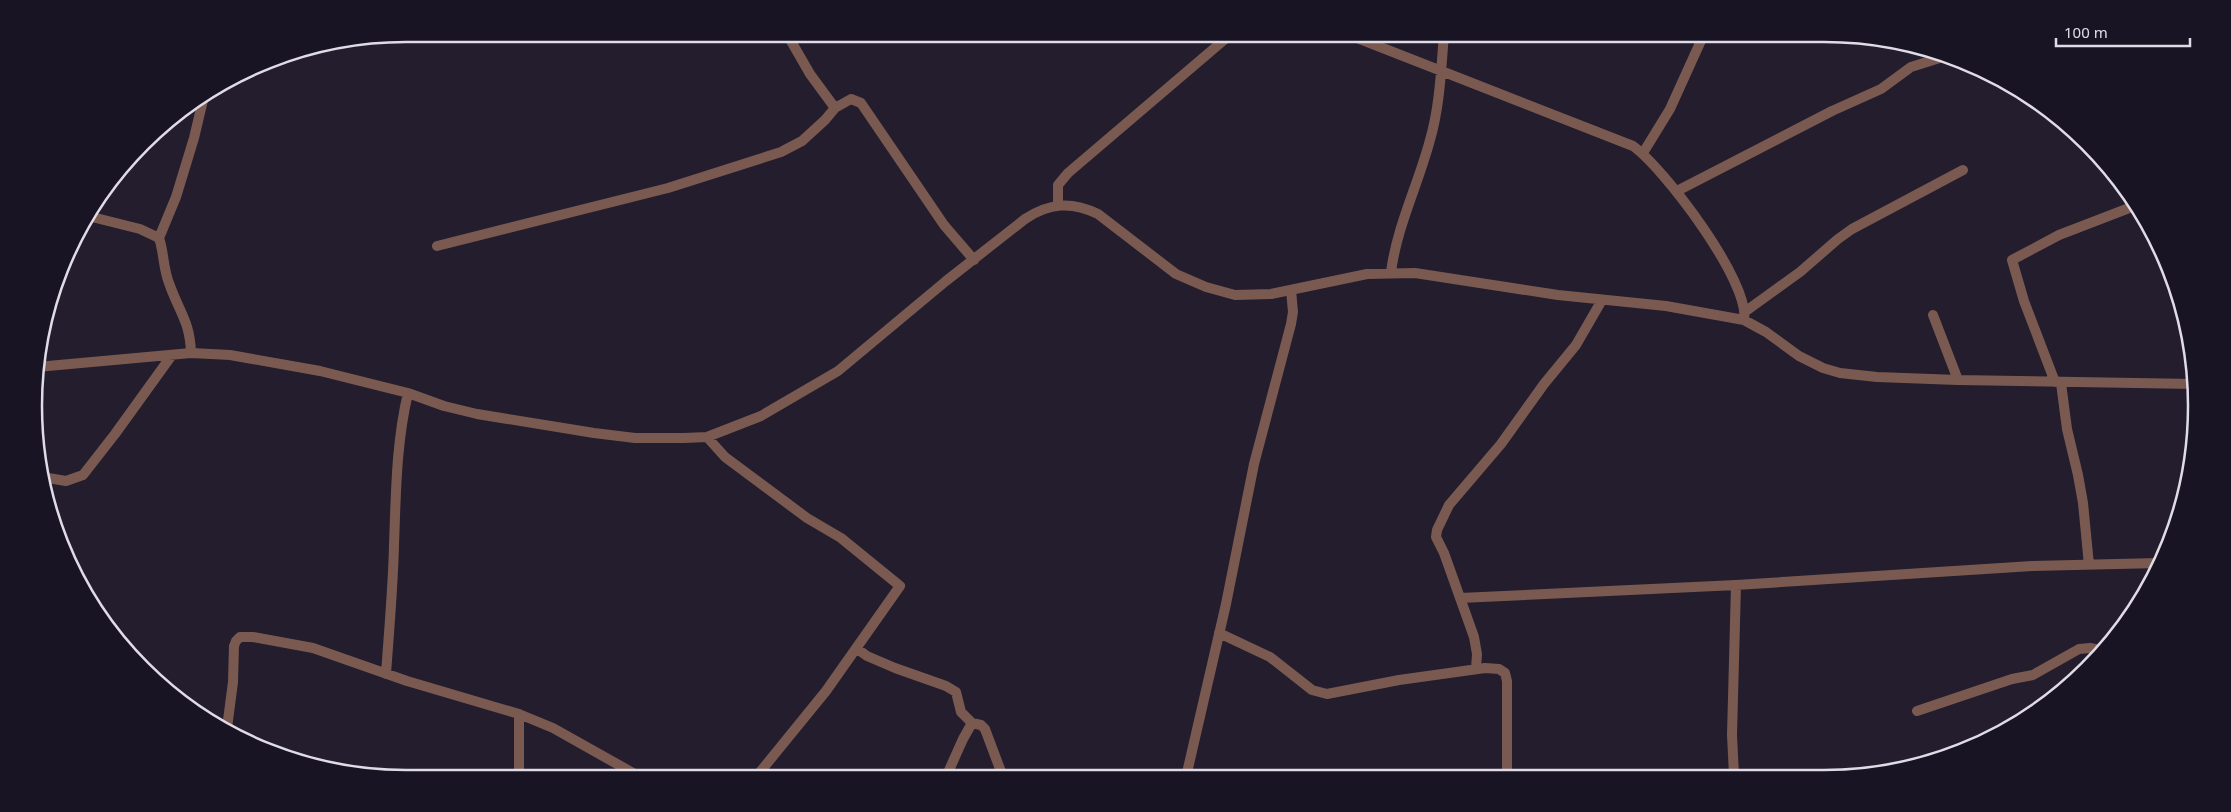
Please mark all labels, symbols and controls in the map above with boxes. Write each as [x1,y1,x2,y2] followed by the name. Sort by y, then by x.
[2056,15,2190,47] scale bar
[2064,22,2108,42] text: 100 m

